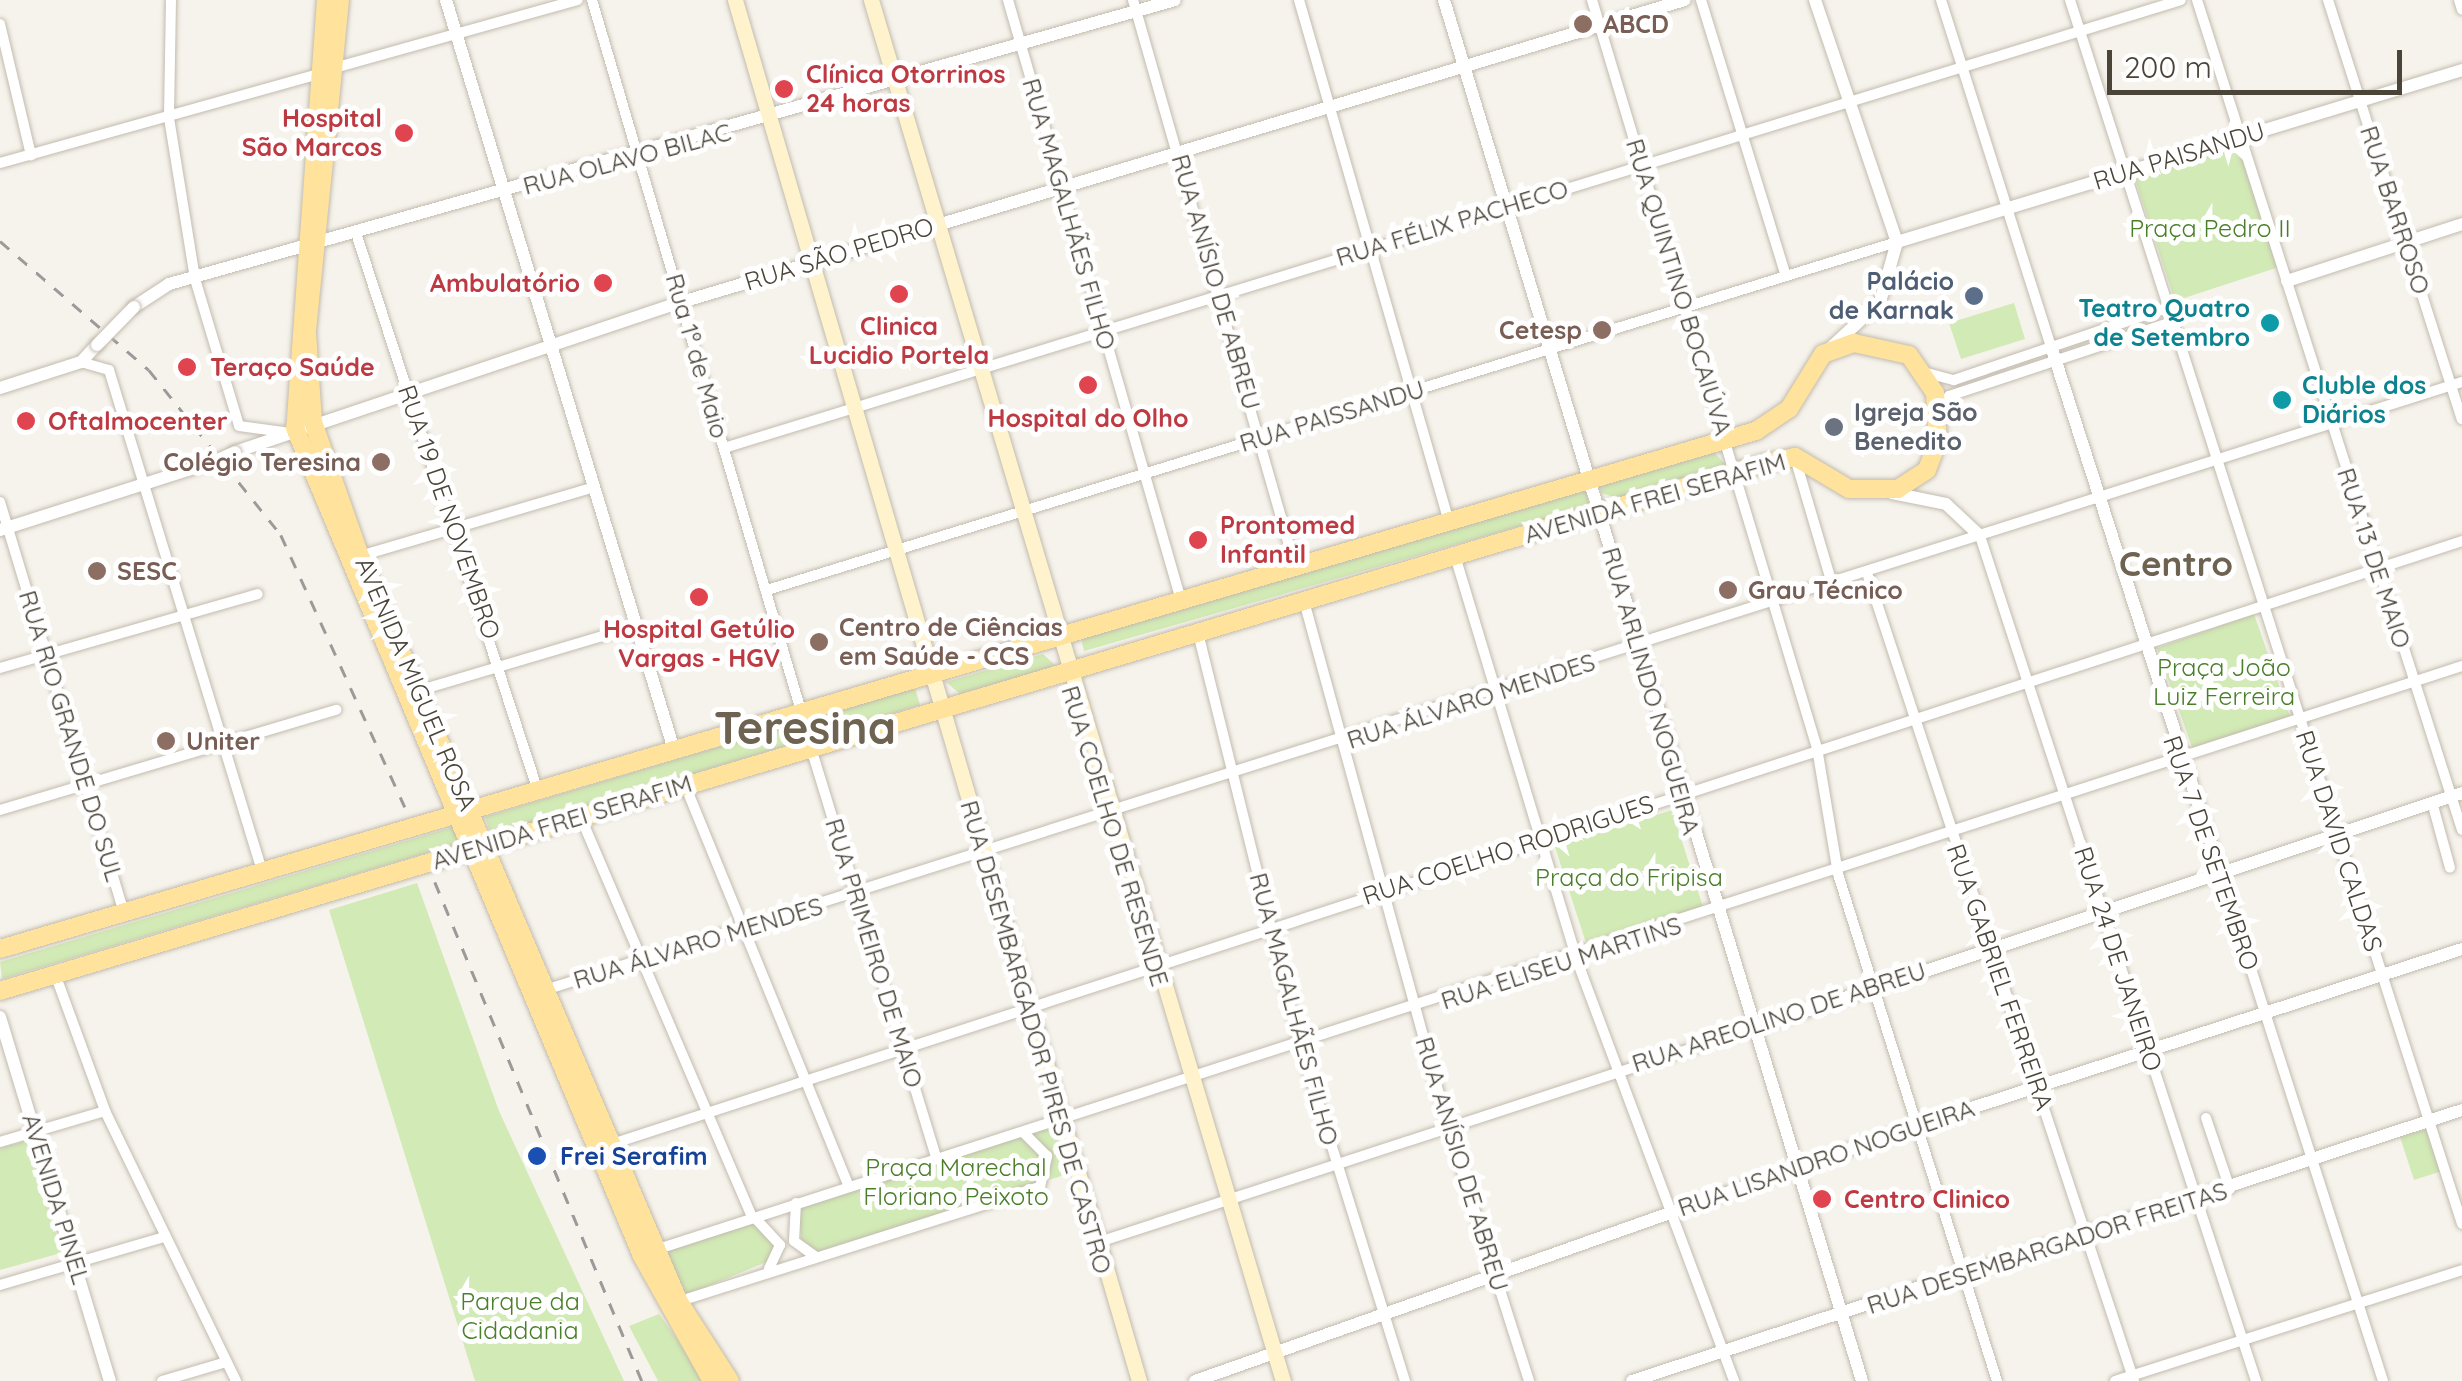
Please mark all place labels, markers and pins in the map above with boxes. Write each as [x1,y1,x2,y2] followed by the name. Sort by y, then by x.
[1603,9,1669,39] place label: ABCD
[1572,13,1594,35] marker: ABCD
[806,60,1006,119] place label: Clínica Otorrinos 24 horas
[771,76,797,102] marker: Clínica Otorrinos 24 horas
[242,104,382,163] place label: Hospital São Marcos
[391,120,417,146] marker: Hospital São Marcos
[1829,267,1954,326] place label: Palácio de Karnak
[430,268,580,298] place label: Ambulatório
[590,270,616,296] marker: Ambulatório
[886,281,912,307] marker: Clinica Lucidio Portela
[1963,285,1985,307] marker: Palácio de Karnak
[2078,294,2250,353] place label: Teatro Quatro de Setembro
[809,312,989,371] place label: Clinica Lucidio Portela
[2259,312,2281,334] marker: Teatro Quatro de Setembro
[1499,315,1582,345] place label: Cetesp
[1591,319,1613,341] marker: Cetesp
[210,352,375,382] place label: Teraço Saúde
[174,354,200,380] marker: Teraço Saúde
[2302,371,2426,430] place label: Cluble dos Diários
[1075,372,1101,398] marker: Hospital do Olho
[2271,389,2293,411] marker: Cluble dos Diários
[1854,398,1978,457] place label: Igreja São Benedito
[987,403,1189,433] place label: Hospital do Olho
[48,406,228,436] place label: Oftalmocenter
[13,408,39,434] marker: Oftalmocenter
[1823,416,1845,438] marker: Igreja São Benedito
[163,447,361,477] place label: Colégio Teresina
[370,451,392,473] marker: Colégio Teresina
[1220,511,1355,570] place label: Prontomed Infantil
[1185,527,1211,553] marker: Prontomed Infantil
[117,556,177,586] place label: SESC
[86,560,108,582] marker: SESC
[1748,575,1903,605] place label: Grau Técnico
[1717,579,1739,601] marker: Grau Técnico
[686,584,712,610] marker: Hospital Getúlio Vargas - HGV
[839,613,1063,672] place label: Centro de Ciências em Saúde - CCS
[603,615,795,674] place label: Hospital Getúlio Vargas - HGV
[808,631,830,653] marker: Centro de Ciências em Saúde - CCS
[186,726,260,756] place label: Uniter
[155,730,177,752] marker: Uniter
[560,1141,708,1171] place label: Frei Serafim
[524,1143,550,1169] marker: Frei Serafim
[1844,1184,2010,1214] place label: Centro Clinico
[1809,1186,1835,1212] marker: Centro Clinico

